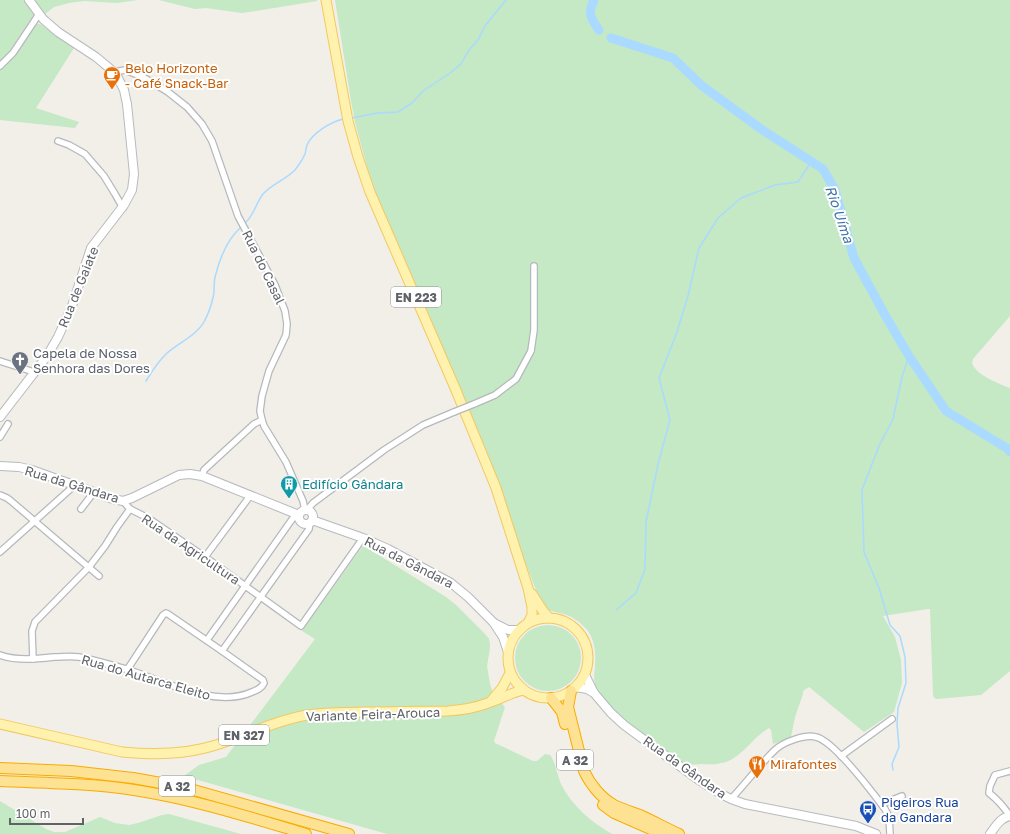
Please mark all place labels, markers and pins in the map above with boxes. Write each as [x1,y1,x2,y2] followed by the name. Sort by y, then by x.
[125,60,228,91] place label: Belo Horizonte - Café Snack-Bar
[102,65,122,90] cafe icon: Belo Horizonte - Café Snack-Bar
[33,345,150,376] place label: Capela de Nossa Senhora das Dores
[10,350,30,375] church icon: Capela de Nossa Senhora das Dores
[279,474,299,499] building icon: Edifício Gândara
[302,476,403,492] place label: Edifício Gândara
[747,754,767,779] restaurant icon: Mirafontes
[770,756,837,772] place label: Mirafontes
[881,794,959,825] place label: Pigeiros Rua da Gandara
[858,799,878,824] bus stop icon: Pigeiros Rua da Gandara

